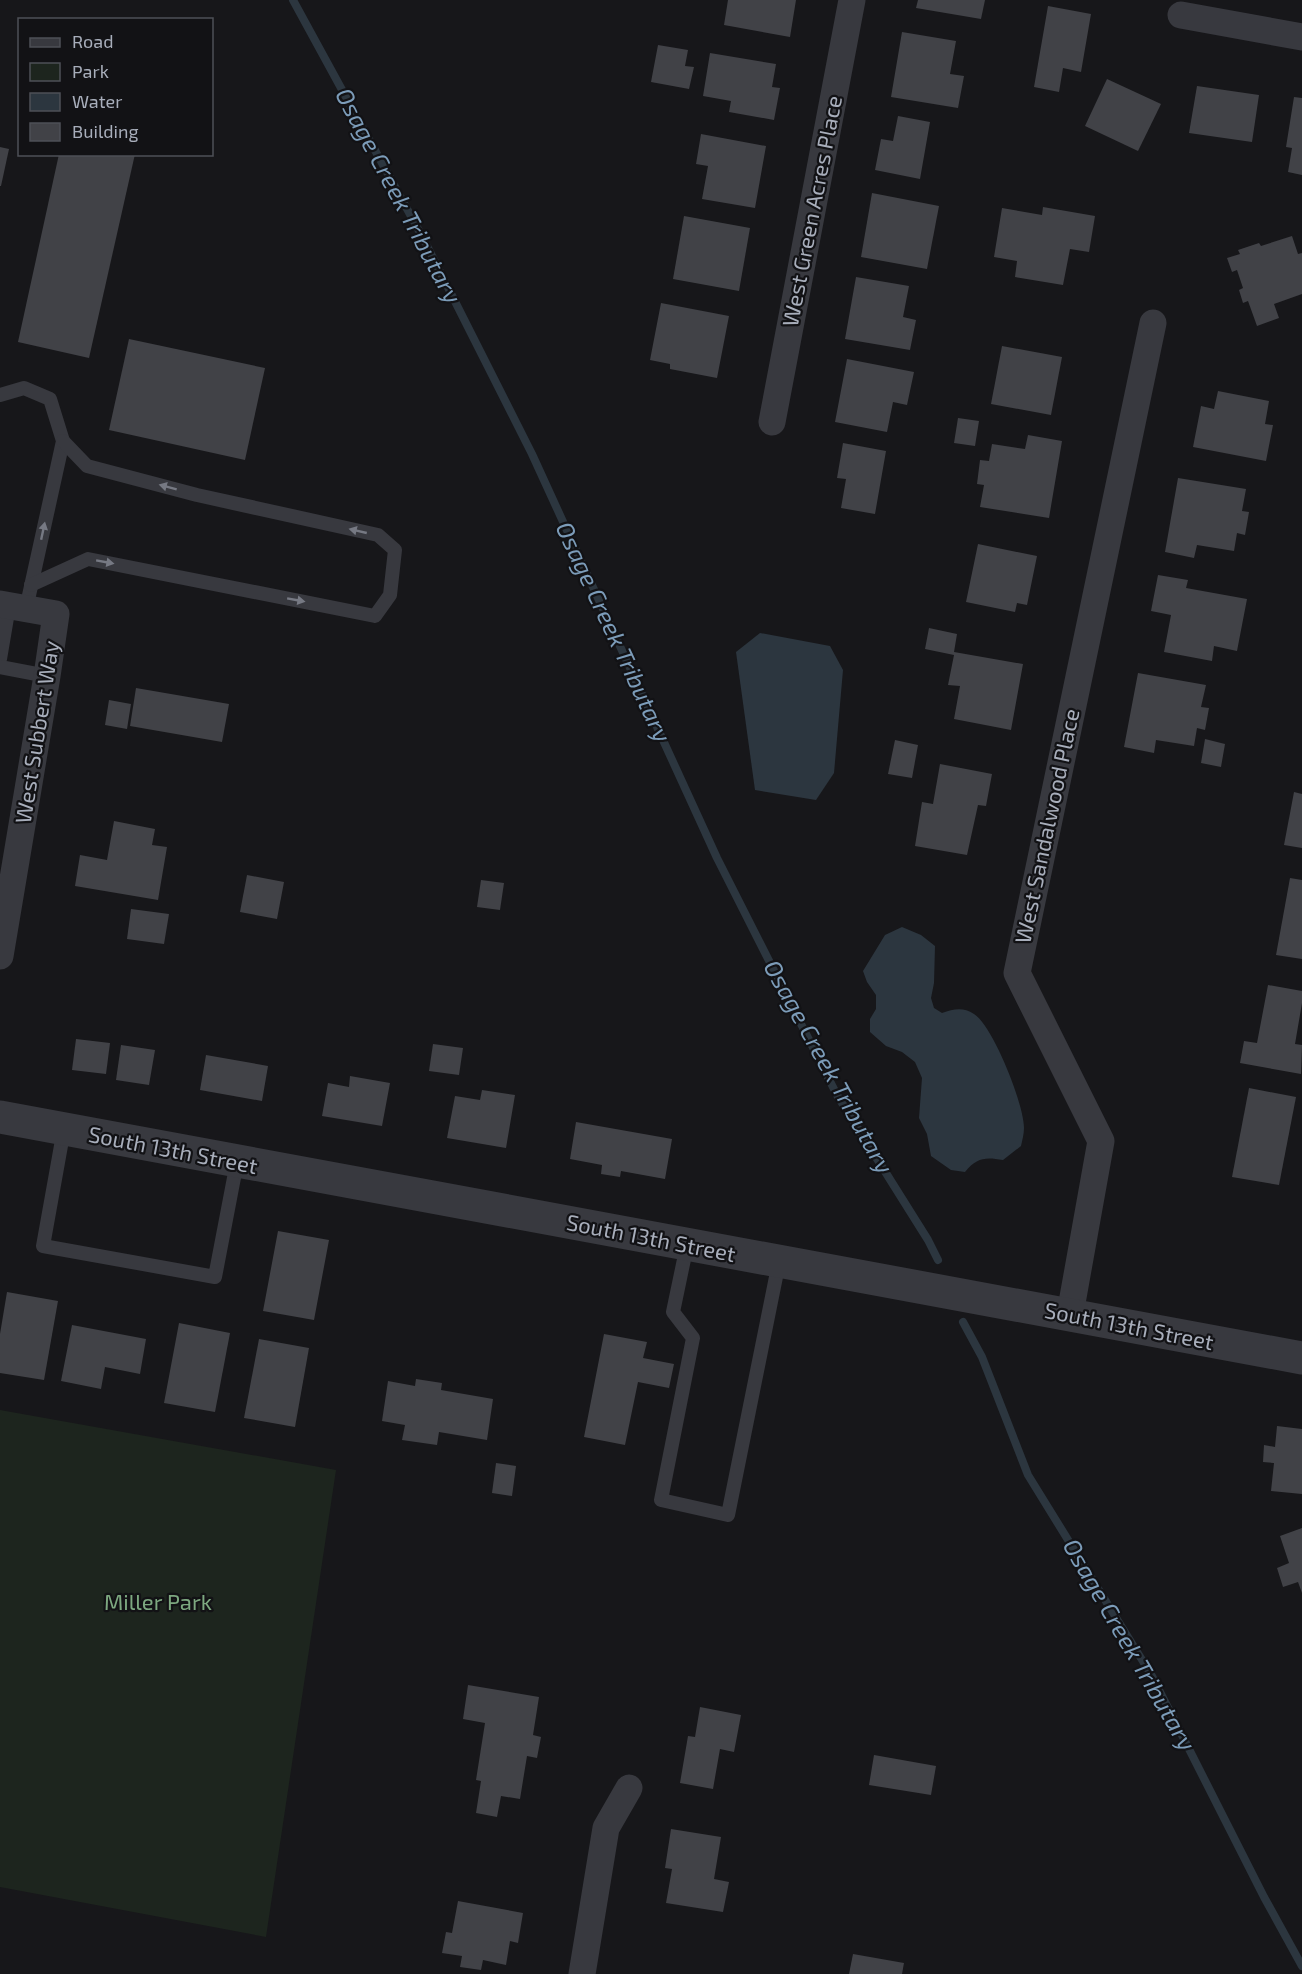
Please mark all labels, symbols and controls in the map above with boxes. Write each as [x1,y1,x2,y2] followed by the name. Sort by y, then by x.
[18,18,213,156] legend
[72,30,113,52] text: Road
[72,60,109,82] text: Park
[330,83,468,308] water label: Osage Creek Tributary
[72,90,122,112] text: Water
[776,93,846,329] street label: West Green Acres Place
[72,120,139,142] text: Building
[159,482,177,492] one-way arrow
[551,517,678,746] water label: Osage Creek Tributary
[39,522,48,541] one-way arrow
[348,526,367,535] one-way arrow
[95,558,114,567] one-way arrow
[287,596,306,605] one-way arrow
[9,638,63,825] street label: West Subbert Way
[1008,706,1084,946] street label: West Sandalwood Place
[758,954,900,1178] water label: Osage Creek Tributary
[86,1120,260,1178] street label: South 13th Street
[564,1208,738,1266] street label: South 13th Street
[1042,1296,1216,1354] street label: South 13th Street
[1058,1533,1203,1755] water label: Osage Creek Tributary
[104,1588,212,1614] park label: Miller Park

